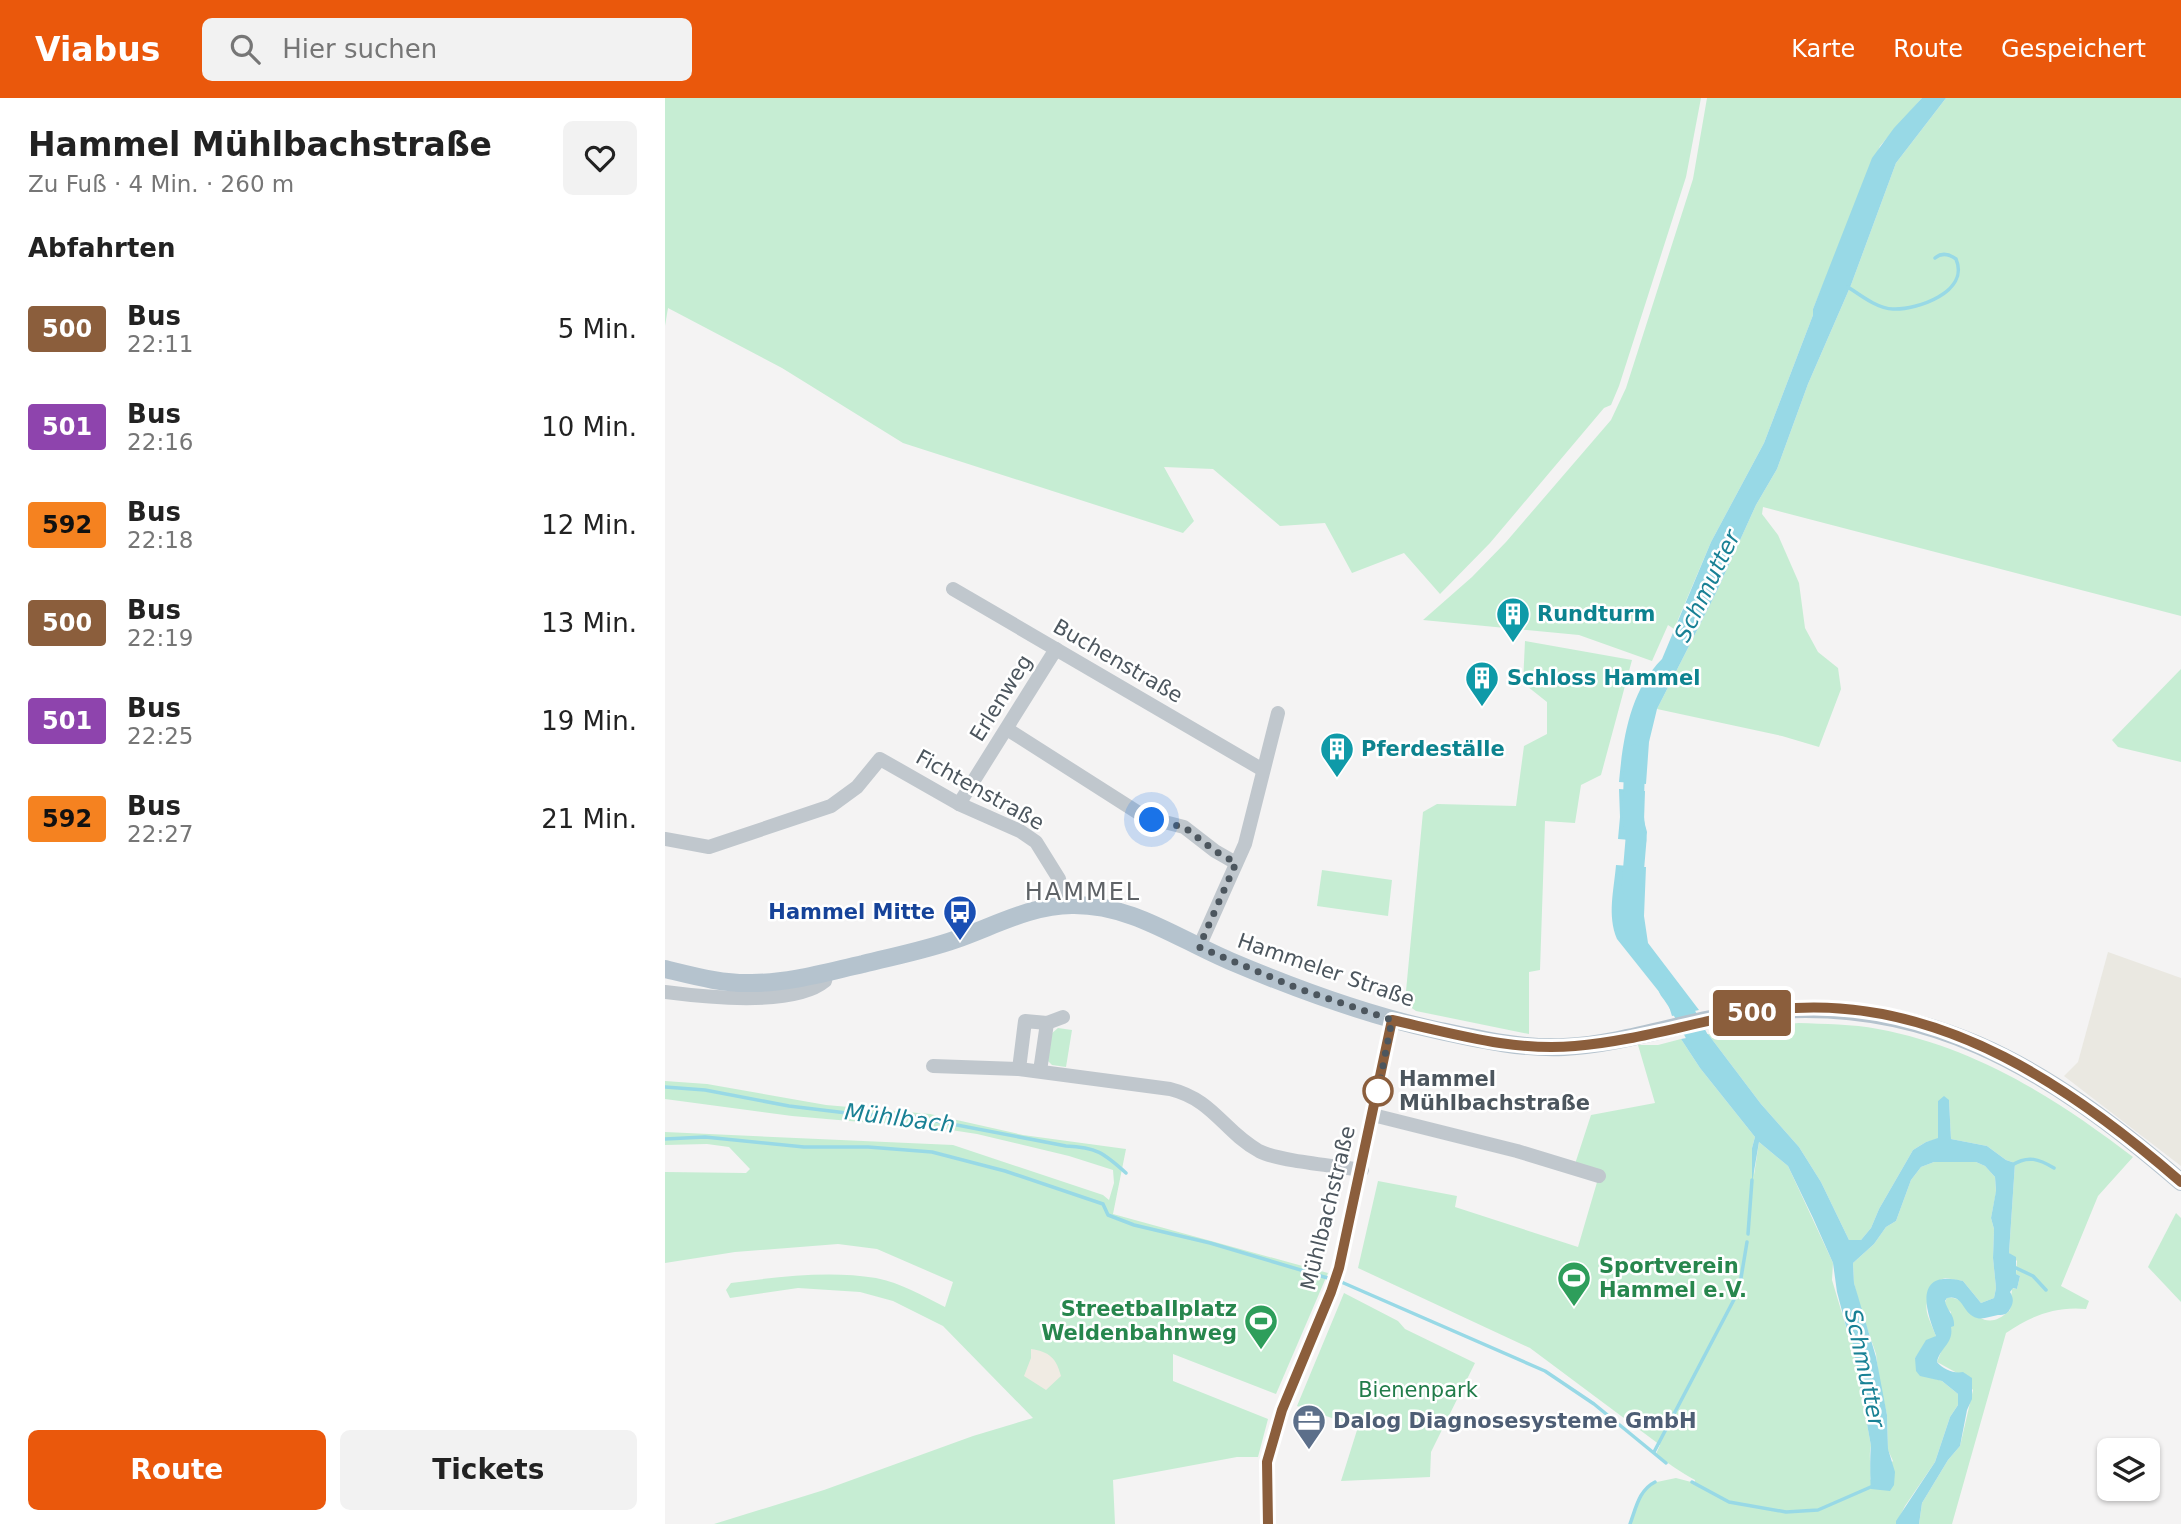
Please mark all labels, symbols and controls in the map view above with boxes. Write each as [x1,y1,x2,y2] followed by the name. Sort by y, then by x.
[202,18,692,81] search box
[35,30,160,69] text: Viabus
[226,30,264,68] icon: search
[282,34,437,64] text: Hier suchen
[1791,35,1855,63] text: Karte
[1893,35,1963,63] text: Route
[2001,35,2146,63] text: Gespeichert
[563,121,637,195] button: heart
[28,125,492,164] text: Hammel Mühlbachstraße
[28,171,294,197] text: Zu Fuß · 4 Min. · 260 m
[28,233,176,263] text: Abfahrten
[127,301,181,331] text: Bus
[558,314,637,344] text: 5 Min.
[42,315,92,343] text: 500
[127,331,193,357] text: 22:11
[127,399,181,429] text: Bus
[541,412,637,442] text: 10 Min.
[42,413,92,441] text: 501
[127,429,193,455] text: 22:16
[127,497,181,527] text: Bus
[541,510,637,540] text: 12 Min.
[42,511,92,539] text: 592
[1669,525,1746,646] water label: Schmutter
[127,527,193,553] text: 22:18
[127,595,181,625] text: Bus
[1494,595,1532,644] building icon: Rundturm
[1537,602,1655,626] place label: Rundturm
[541,608,637,638] text: 13 Min.
[42,609,92,637] text: 500
[1049,614,1187,708] street label: Buchenstraße
[127,625,193,651] text: 22:19
[965,650,1037,746] street label: Erlenweg
[1463,659,1501,708] building icon: Schloss Hammel
[1507,666,1700,690] place label: Schloss Hammel
[127,693,181,723] text: Bus
[541,706,637,736] text: 19 Min.
[42,707,92,735] text: 501
[127,723,193,749] text: 22:25
[1318,730,1356,779] building icon: Pferdeställe
[1361,737,1505,761] place label: Pferdeställe
[912,745,1048,835] street label: Fichtenstraße
[127,791,181,821] text: Bus
[1134,802,1169,837] your location
[541,804,637,834] text: 21 Min.
[42,805,92,833] text: 592
[127,821,193,847] text: 22:27
[1025,878,1141,906] district label: HAMMEL
[941,893,979,942] bus stop icon: Hammel Mitte
[768,900,935,924] place label: Hammel Mitte
[1234,928,1418,1012] street label: Hammeler Straße
[1712,990,1792,1036] line badge: 500
[1727,999,1777,1027] text: 500
[1399,1067,1590,1115] place label: Hammel Mühlbachstraße
[1363,1076,1393,1106] marker: Hammel Mühlbachstraße
[843,1098,957,1138] water label: Mühlbach
[1296,1123,1360,1293] street label: Mühlbachstraße
[1599,1254,1747,1302] place label: Sportverein Hammel e.V.
[1555,1259,1593,1308] sports icon: Sportverein Hammel e.V.
[1041,1297,1237,1345] place label: Streetballplatz Weldenbahnweg
[1242,1302,1280,1351] sports icon: Streetballplatz Weldenbahnweg
[1840,1306,1891,1431] water label: Schmutter
[1358,1378,1479,1402] park label: Bienenpark
[1290,1402,1328,1451] office icon: Dalog Diagnosesysteme GmbH
[1333,1409,1697,1433] place label: Dalog Diagnosesysteme GmbH
[28,1430,326,1510] button: Route
[340,1430,637,1510] button: Tickets
[2097,1438,2160,1501] map controls
[2097,1438,2160,1501] button: layers

